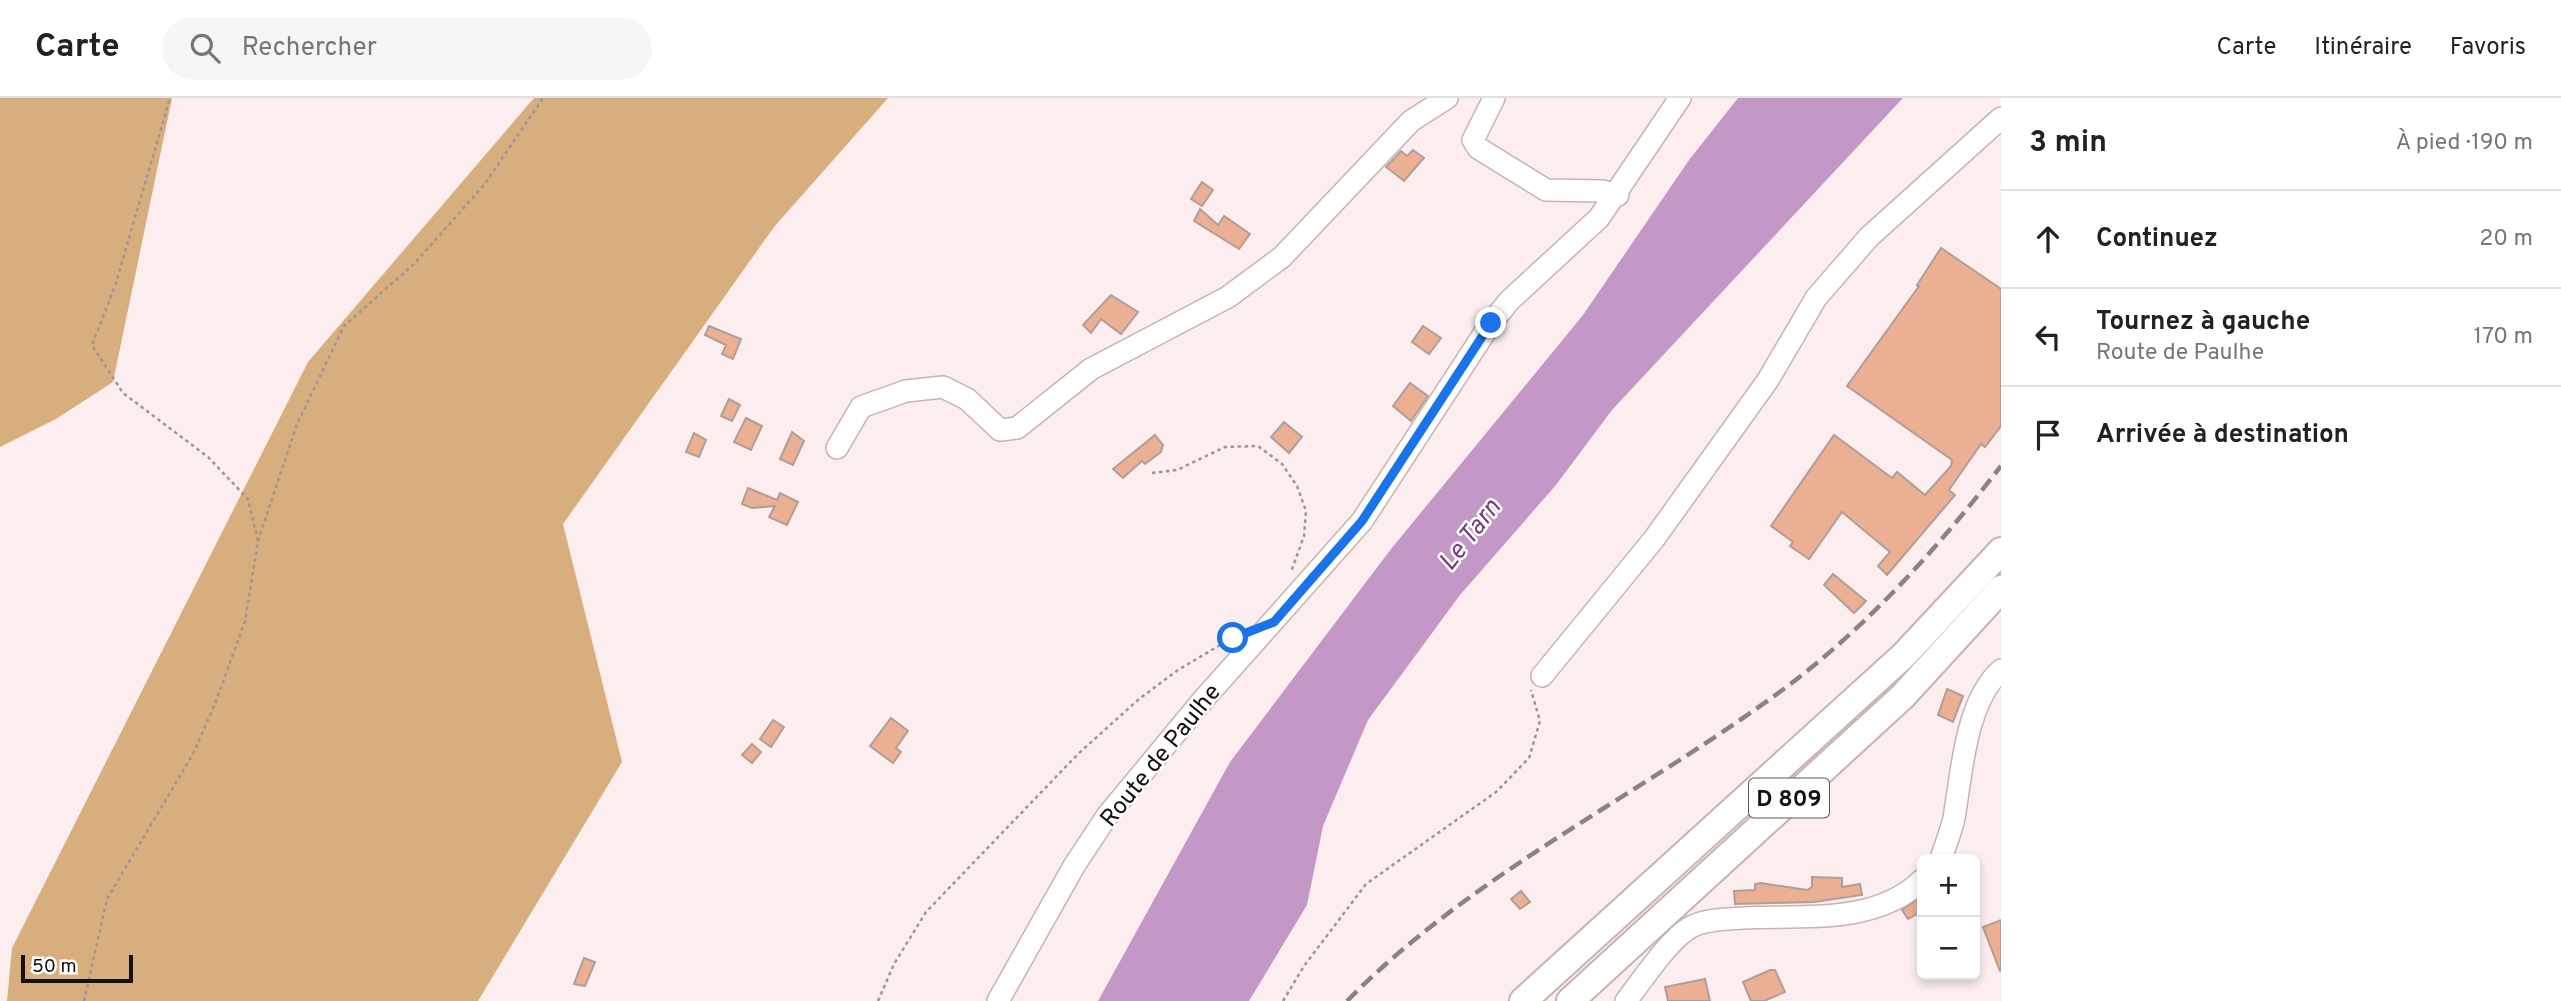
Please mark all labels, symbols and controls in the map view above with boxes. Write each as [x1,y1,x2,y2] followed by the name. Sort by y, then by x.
[162,17,652,80] search box
[35,27,120,69] text: Carte
[186,29,224,67] icon: search
[242,32,377,65] text: Rechercher
[2216,33,2276,63] text: Carte
[2314,33,2412,63] text: Itinéraire
[2450,33,2526,63] text: Favoris
[2029,125,2107,162] text: 3 min
[2396,129,2533,158] text: À pied · 190 m
[2029,220,2067,258] icon: ahead
[2096,223,2218,256] text: Continuez
[2479,225,2533,254] text: 20 m
[2096,306,2310,339] text: Tournez à gauche
[1475,307,1506,338] route end
[2029,318,2067,356] icon: left
[2474,323,2533,352] text: 170 m
[2096,339,2264,368] text: Route de Paulhe
[2029,416,2067,454] icon: arrive
[2096,419,2349,452] text: Arrivée à destination
[1433,493,1509,578] water label: Le Tarn
[1217,622,1248,653] route start
[1095,679,1228,834] street label: Route de Paulhe
[1749,778,1829,818] road number: D 809
[1917,854,1980,980] map controls
[1917,854,1980,917] button: +
[1917,917,1980,980] button: −
[21,952,133,984] scale bar
[32,955,77,979] text: 50 m

